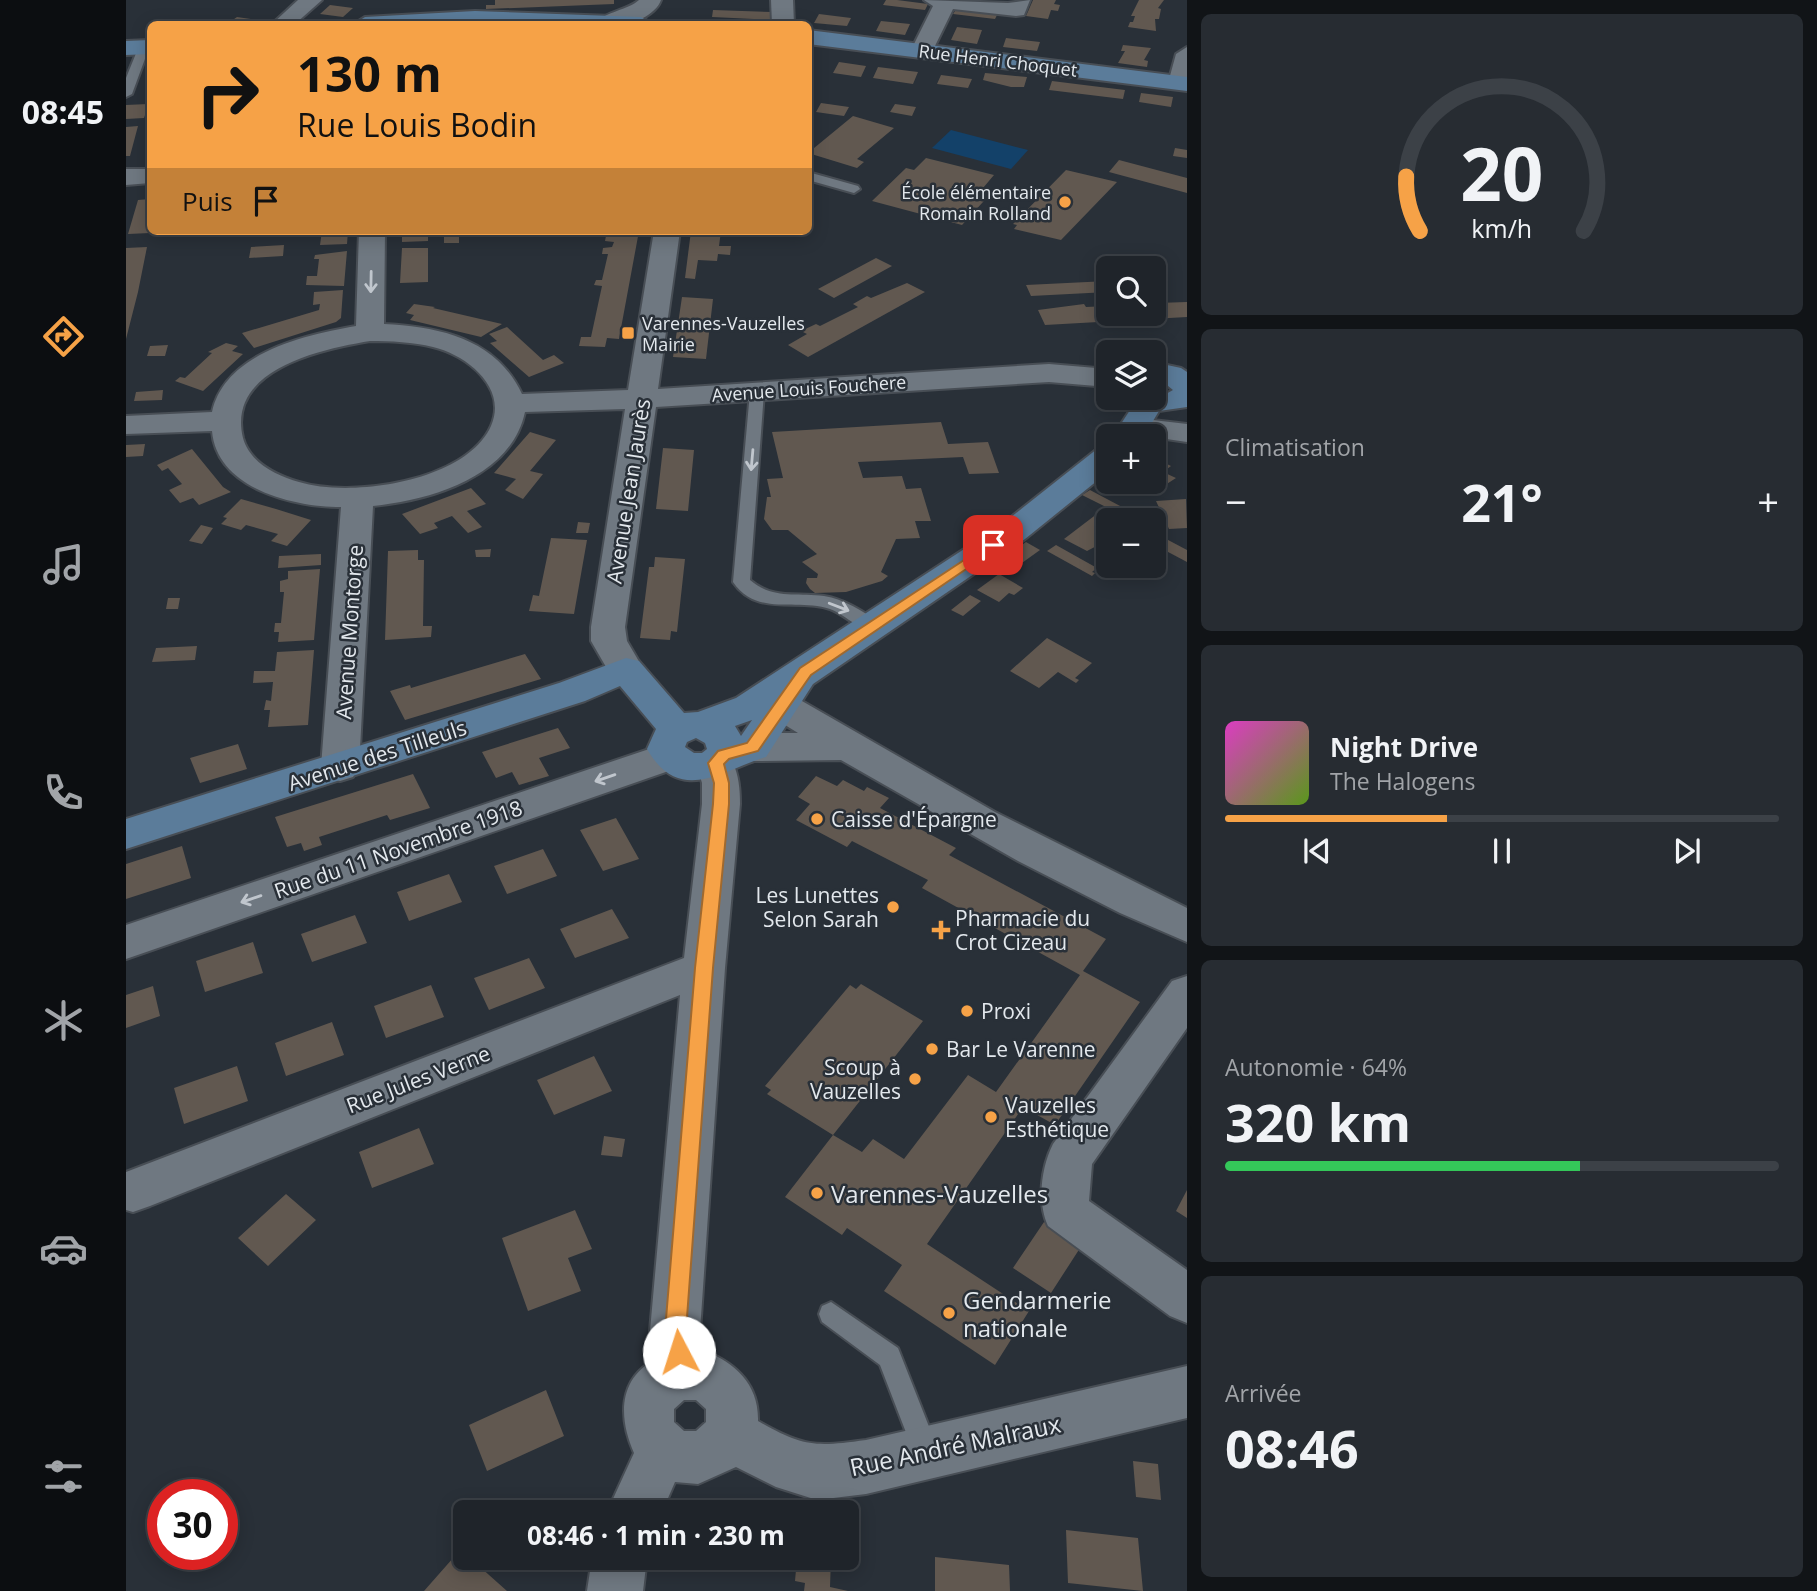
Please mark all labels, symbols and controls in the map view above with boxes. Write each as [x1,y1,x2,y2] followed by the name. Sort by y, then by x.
[917,38,1079,82] street label: Rue Henri Choquet
[297,40,442,106] text: 130 m
[182,49,273,140] icon: right
[22,90,104,133] text: 08:45
[297,103,537,146] text: Rue Louis Bodin
[1460,123,1544,222] text: 20
[901,180,1051,225] place label: École élémentaire Romain Rolland
[247,182,285,220] icon: arrive
[182,183,233,219] text: Puis
[1057,194,1073,210] marker: École élémentaire Romain Rolland
[1472,211,1532,245] text: km/h
[1096,256,1166,578] map controls
[1096,256,1166,326] button: search
[365,270,378,293] one-way arrow
[642,311,805,356] place label: Varennes-Vauzelles Mairie
[39,312,88,361] icon: directions
[620,325,636,341] marker: Varennes-Vauzelles Mairie
[1096,340,1166,410] button: layers
[711,369,907,407] street label: Avenue Louis Fouchere
[600,397,656,585] street label: Avenue Jean Jaurès
[1096,424,1166,494] button: +
[1225,431,1365,463] text: Climatisation
[745,448,758,471] one-way arrow
[1461,466,1543,537] text: 21°
[1225,475,1247,527] text: −
[1757,475,1779,527] text: +
[1096,508,1166,578] button: −
[963,515,1023,575] pin
[974,526,1012,564] icon: arrive
[39,540,88,589] icon: music
[329,544,369,720] street label: Avenue Montorge
[827,602,849,614] one-way arrow
[284,713,470,797] street label: Avenue des Tilleuls
[1330,729,1478,765] text: Night Drive
[1330,765,1476,797] text: The Halogens
[39,768,88,817] icon: phone
[595,773,617,785] one-way arrow
[270,793,526,905] street label: Rue du 11 Novembre 1918
[831,805,997,833] place label: Caisse d'Épargne
[809,811,825,827] marker: Caisse d'Épargne
[1298,832,1336,870] icon: previous
[1483,832,1521,870] icon: pause
[1668,832,1706,870] icon: next
[756,881,879,933] place label: Les Lunettes Selon Sarah
[240,893,262,906] one-way arrow
[885,899,901,915] marker: Les Lunettes Selon Sarah
[955,904,1090,956] place label: Pharmacie du Crot Cizeau
[933,922,949,938] marker: Pharmacie du Crot Cizeau
[39,996,88,1045] icon: climate
[981,997,1031,1025] place label: Proxi
[959,1003,975,1019] marker: Proxi
[946,1035,1096,1063] place label: Bar Le Varenne
[342,1039,494,1119] street label: Rue Jules Verne
[924,1041,940,1057] marker: Bar Le Varenne
[1225,1051,1407,1083] text: Autonomie · 64%
[810,1053,901,1105] place label: Scoup à Vauzelles
[907,1071,923,1087] marker: Scoup à Vauzelles
[1225,1086,1411,1157] text: 320 km
[1005,1091,1109,1143] place label: Vauzelles Esthétique
[983,1109,999,1125] marker: Vauzelles Esthétique
[831,1177,1048,1210] place label: Varennes-Vauzelles
[809,1185,825,1201] marker: Varennes-Vauzelles
[39,1224,88,1273] icon: car
[963,1283,1112,1344] place label: Gendarmerie nationale
[941,1305,957,1321] marker: Gendarmerie nationale
[642,1315,716,1389] position arrow
[1225,1377,1301,1409] text: Arrivée
[847,1406,1064,1483] street label: Rue André Malraux
[1225,1412,1359,1483] text: 08:46
[39,1452,88,1501] icon: filters
[147,1479,238,1570] speed limit sign: 30
[527,1517,785,1553] text: 08:46 · 1 min · 230 m

